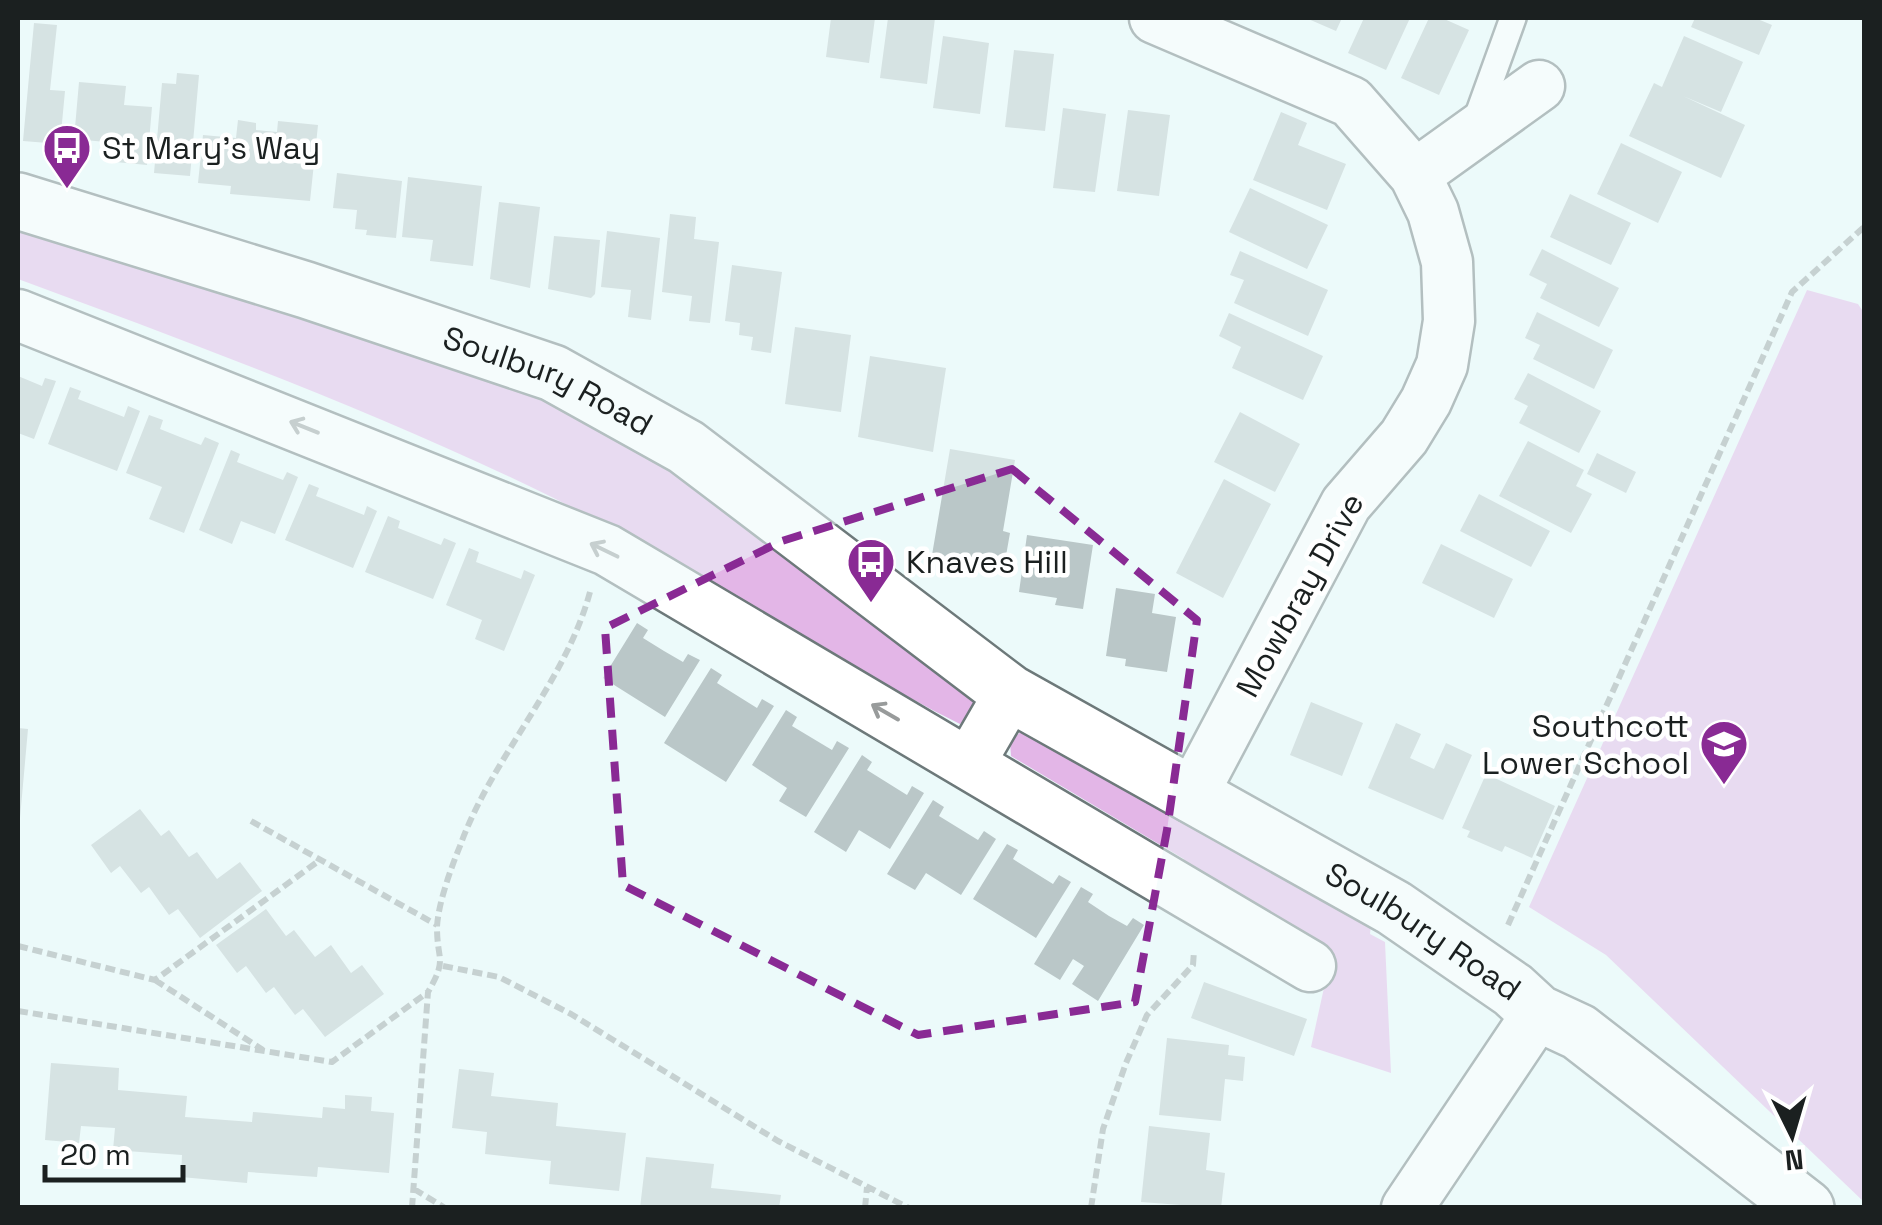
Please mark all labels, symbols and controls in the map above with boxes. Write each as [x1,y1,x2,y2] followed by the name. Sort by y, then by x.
[41,122,93,190] bus stop icon: St Mary's Way
[102,128,320,168] place label: St Mary's Way
[438,317,660,444] street label: Soulbury Road
[289,416,319,434] one-way arrow
[1227,486,1373,704] street label: Mowbray Drive
[845,536,897,604] bus stop icon: Knaves Hill
[590,540,619,559] one-way arrow
[906,542,1068,582] place label: Knaves Hill
[871,702,901,722] one-way arrow
[1482,706,1689,783] place label: Southcott Lower School
[1698,718,1750,786] school or university icon: Southcott Lower School
[1318,853,1529,1009] street label: Soulbury Road
[1742,1085,1842,1185] north arrow
[45,1120,182,1182] scale bar
[60,1135,131,1174] text: 20 m
[1783,1141,1805,1179] text: N

